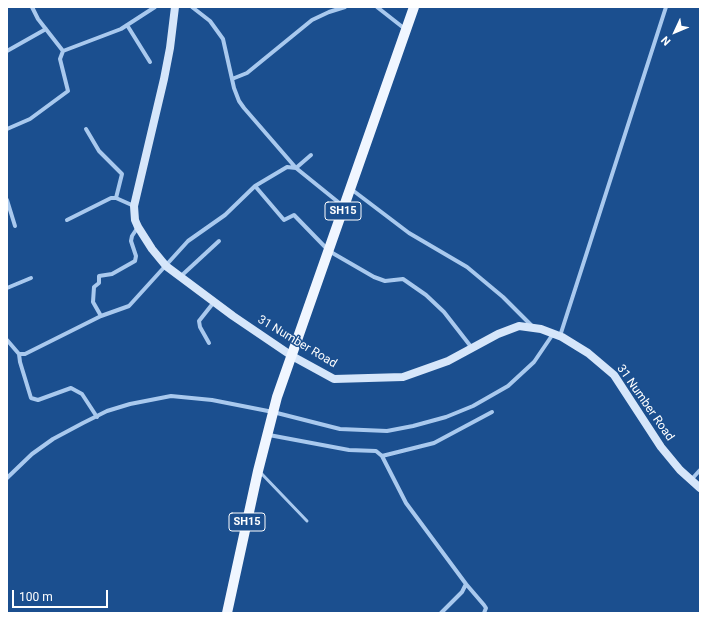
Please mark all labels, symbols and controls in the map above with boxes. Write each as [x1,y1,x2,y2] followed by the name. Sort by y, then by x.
[655,12,695,52] north arrow
[659,33,673,48] text: N
[325,202,361,220] road number: SH15
[255,313,339,371] street label: 31 Number Road
[613,362,677,444] street label: 31 Number Road
[229,513,265,531] road number: SH15
[14,582,110,608] scale bar
[19,590,53,604] text: 100 m

